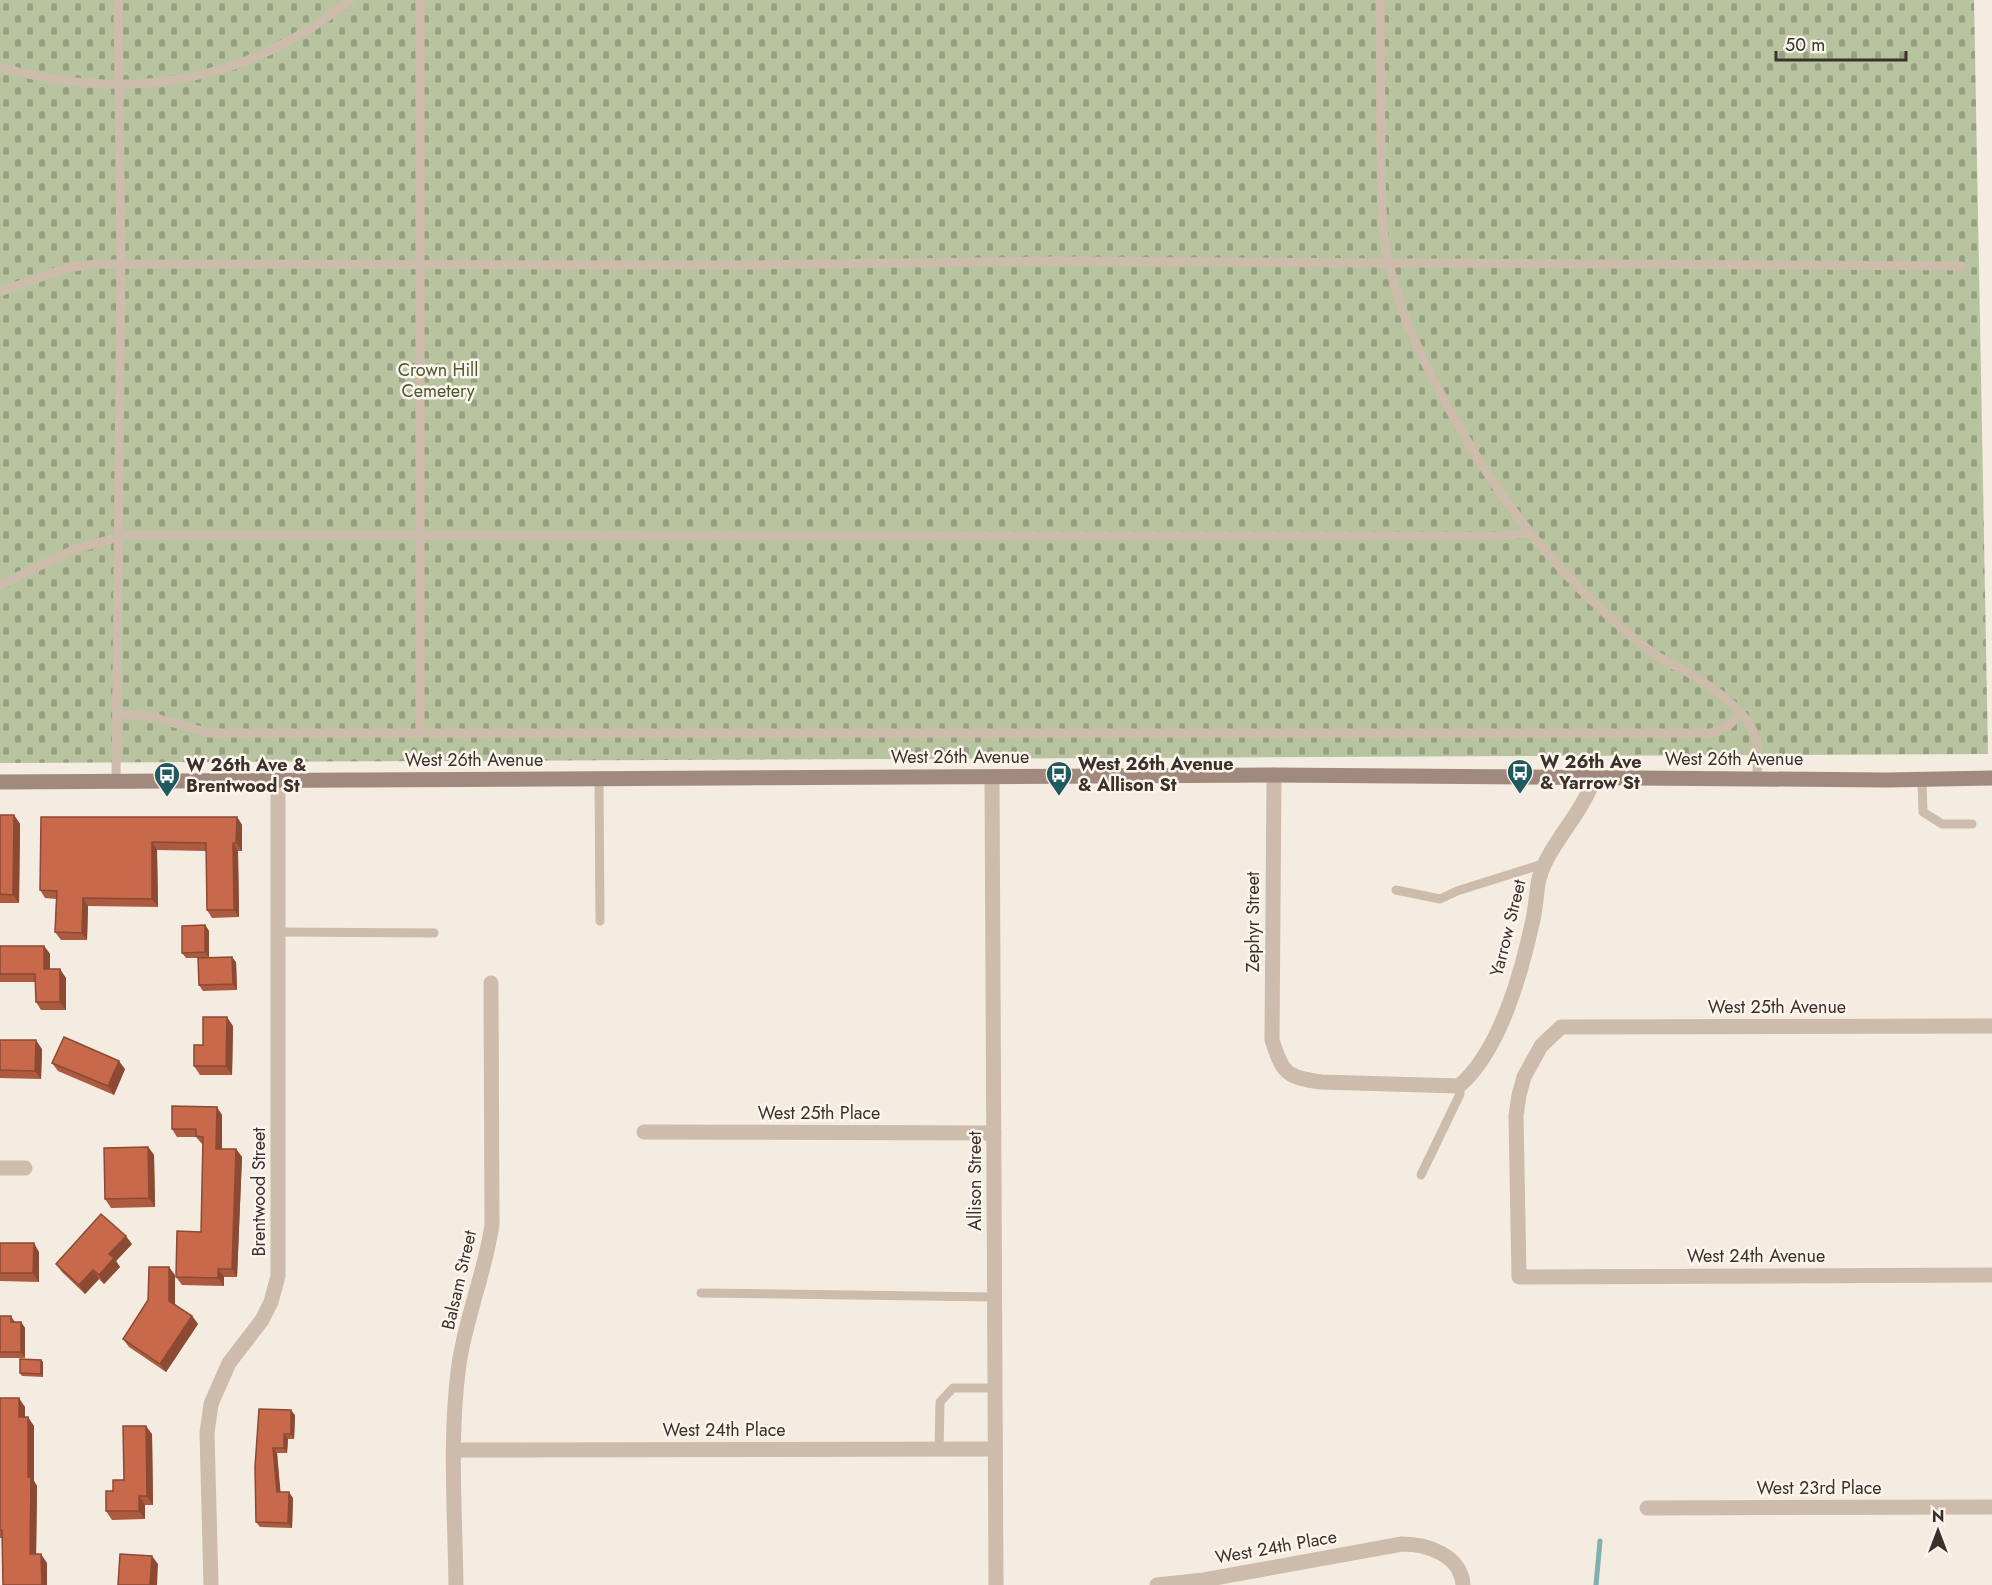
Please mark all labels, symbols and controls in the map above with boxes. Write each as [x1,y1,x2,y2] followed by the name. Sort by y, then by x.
[1776,24,1906,62] scale bar
[1785,32,1825,58] text: 50 m
[398,357,478,404] park label: Crown Hill Cemetery
[891,744,1029,770] street label: West 26th Avenue
[1665,746,1803,772] street label: West 26th Avenue
[405,747,543,773] street label: West 26th Avenue
[1540,749,1642,796] place label: W 26th Ave & Yarrow St
[1078,751,1233,798] place label: West 26th Avenue & Allison St
[186,752,307,799] place label: W 26th Ave & Brentwood St
[1505,757,1535,795] bus stop icon: W 26th Ave & Yarrow St
[1044,759,1074,797] bus stop icon: West 26th Avenue & Allison St
[152,760,182,798] bus stop icon: W 26th Ave & Brentwood St
[1240,871,1266,972] street label: Zephyr Street
[1483,876,1533,979] street label: Yarrow Street
[1708,994,1846,1020] street label: West 25th Avenue
[758,1100,880,1126] street label: West 25th Place
[246,1127,272,1257] street label: Brentwood Street
[962,1130,988,1231] street label: Allison Street
[435,1227,483,1332] street label: Balsam Street
[1687,1243,1825,1269] street label: West 24th Avenue
[662,1417,786,1443] street label: West 24th Place
[1756,1475,1882,1501] street label: West 23rd Place
[1908,1501,1968,1561] north arrow
[1932,1505,1944,1528] text: N
[1213,1524,1339,1570] street label: West 24th Place

